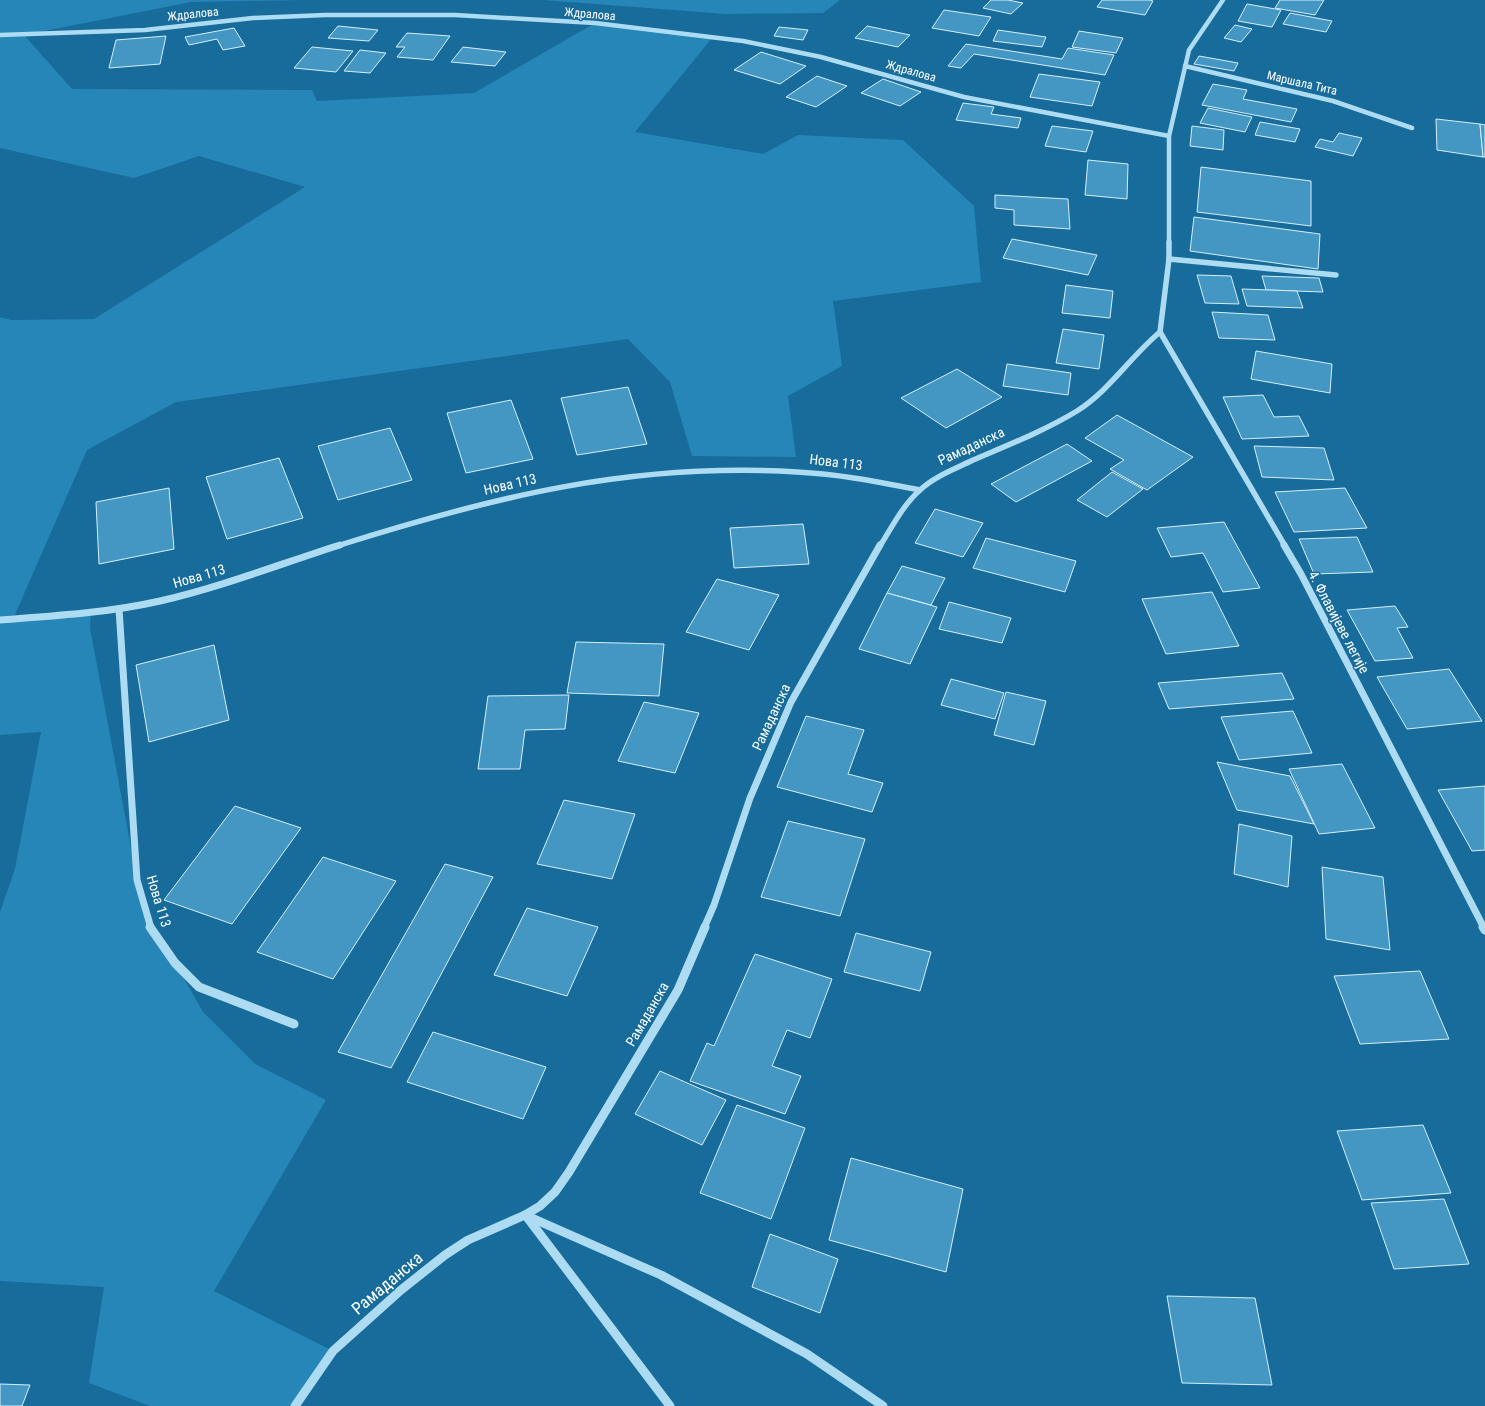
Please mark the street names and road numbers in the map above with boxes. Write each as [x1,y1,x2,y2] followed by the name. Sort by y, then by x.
[167,4,220,24] street label: Ждралова
[564,5,617,23] street label: Ждралова
[884,57,938,85] street label: Ждралова
[1265,68,1339,98] street label: Маршала Тита
[935,424,1007,468] street label: Рамаданска
[809,451,863,473] street label: Нова 113
[482,470,538,498] street label: Нова 113
[171,561,227,591] street label: Нова 113
[1305,568,1373,676] street label: 4. Флавијеве легије
[749,681,793,753] street label: Рамаданска
[144,873,174,929] street label: Нова 113
[622,979,672,1049] street label: Рамаданска
[347,1247,427,1319] street label: Рамаданска

